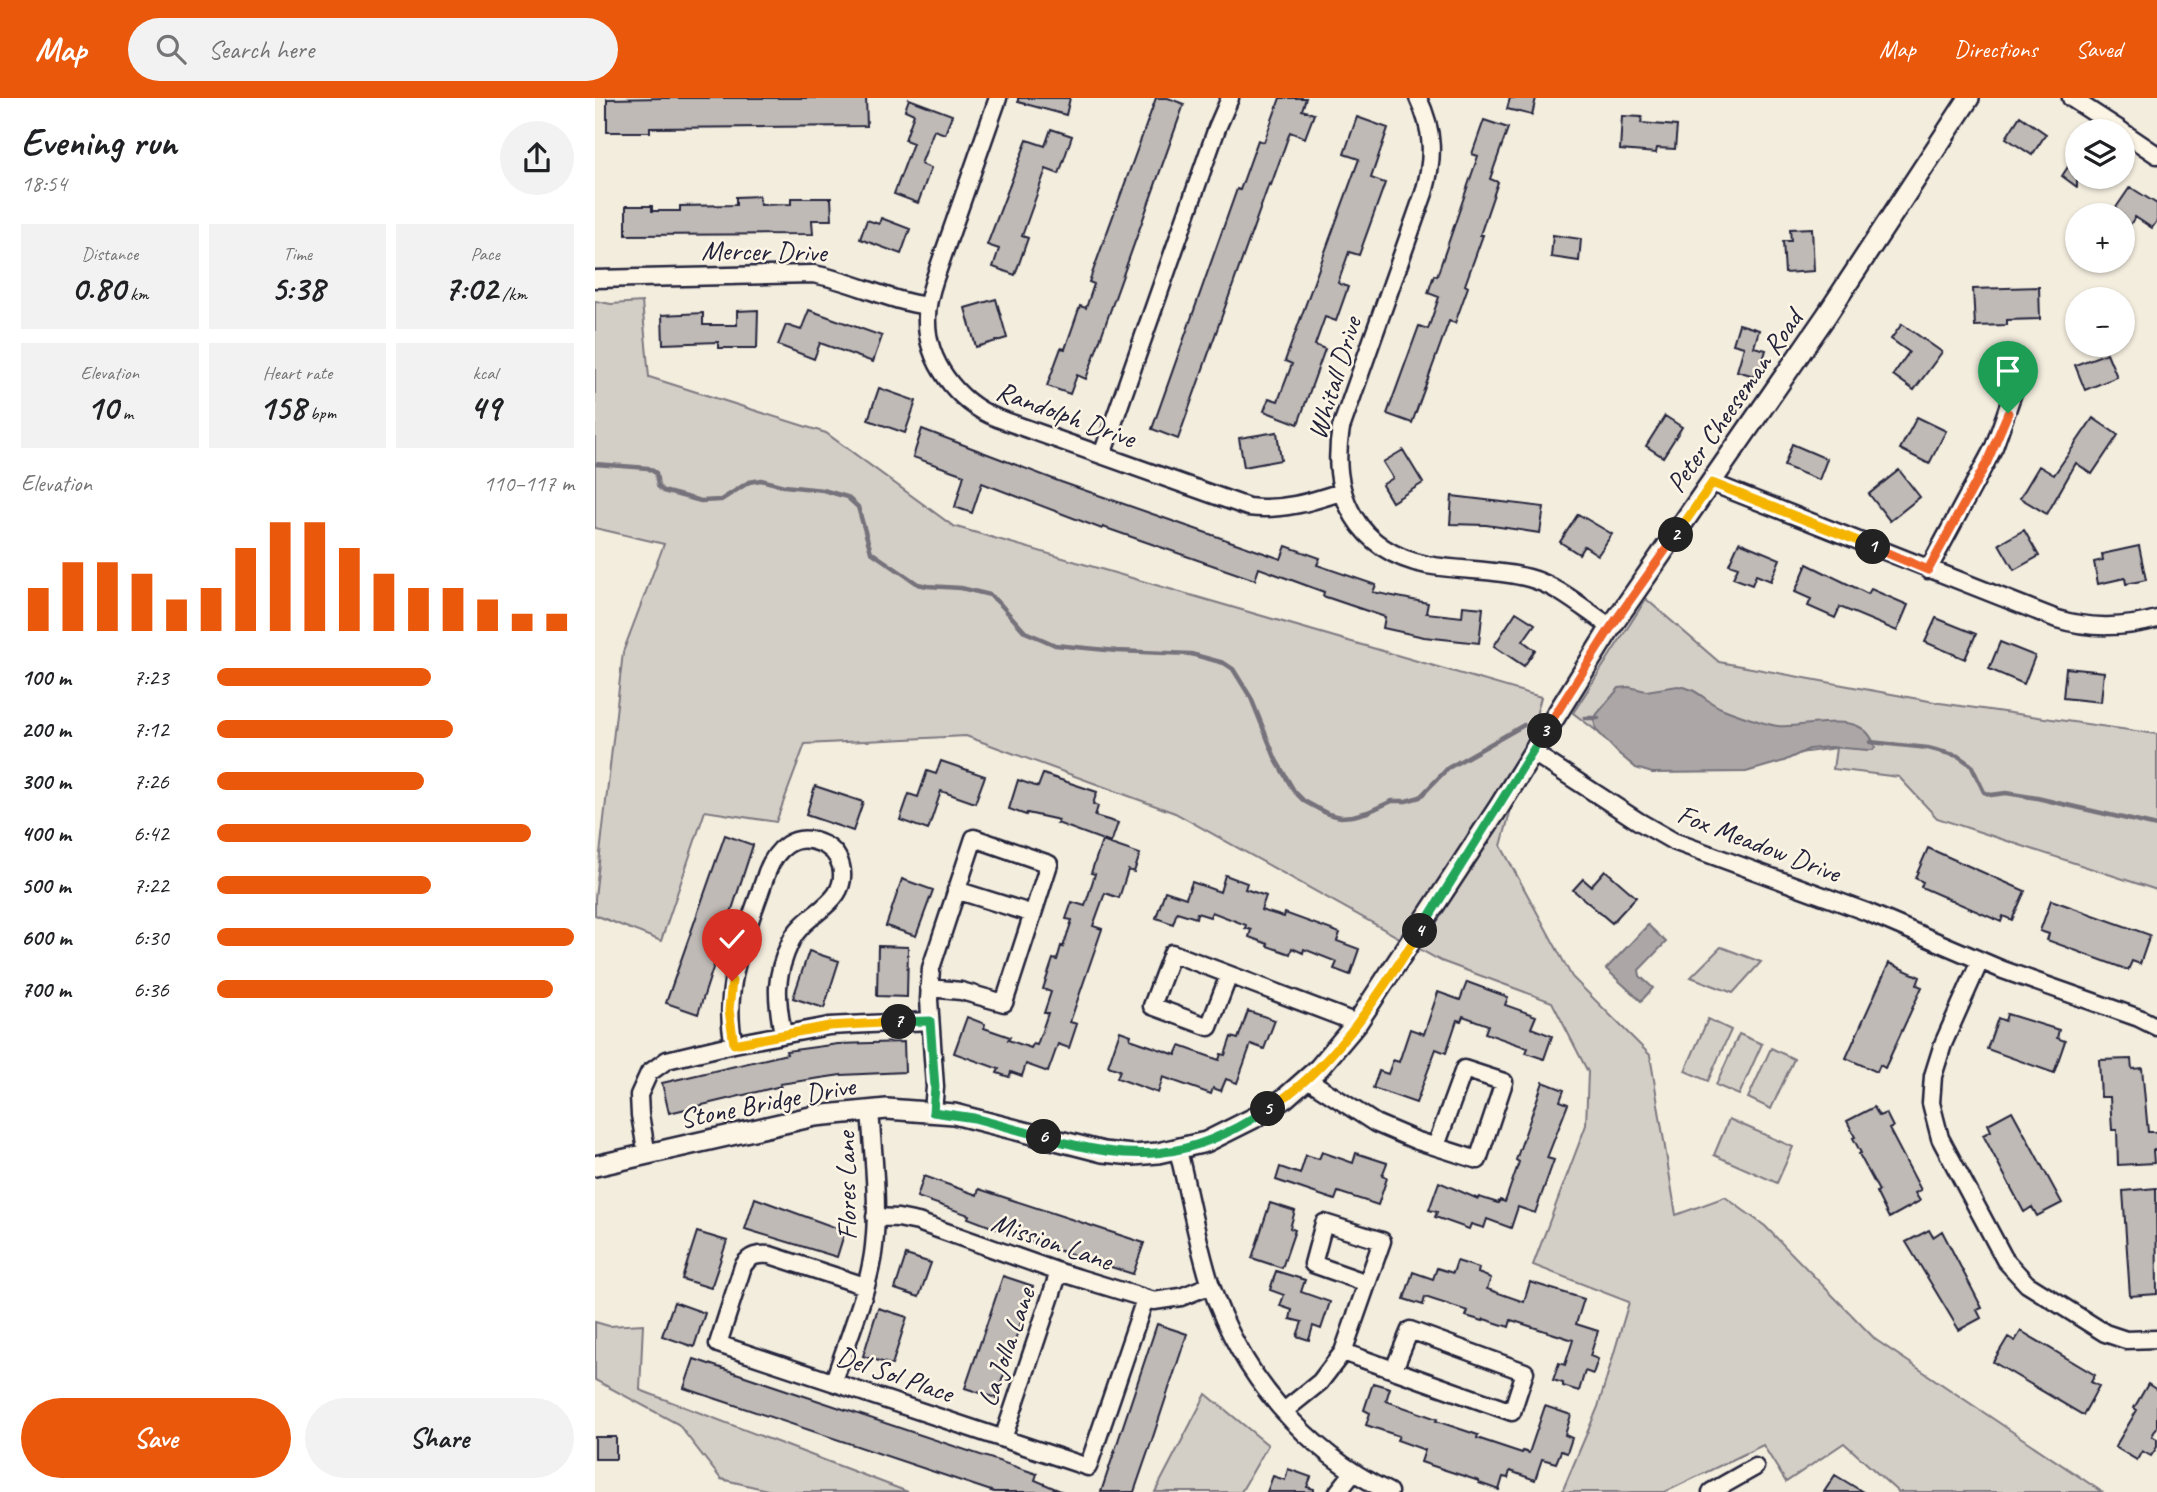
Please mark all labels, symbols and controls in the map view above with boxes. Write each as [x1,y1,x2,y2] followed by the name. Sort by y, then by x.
[128,18,618,81] search box
[35,28,86,70] text: Map
[152,30,190,68] icon: search
[208,33,314,66] text: Search here
[1879,34,1916,64] text: Map
[1954,34,2037,64] text: Directions
[2075,34,2122,64] text: Saved
[21,119,177,166] text: Evening run
[2065,119,2135,357] map controls
[2065,119,2135,189] button: layers
[500,121,574,195] button: share
[21,169,67,198] text: 18:54
[2065,203,2135,273] button: +
[701,232,829,270] street label: Mercer Drive
[81,242,138,266] text: Distance
[283,242,312,266] text: Time
[471,242,500,266] text: Pace
[71,266,125,311] text: 0.80
[271,266,324,311] text: 5:38
[443,266,497,311] text: 7:02
[125,282,149,306] text: km
[497,282,527,306] text: /km
[2065,287,2135,357] button: −
[1658,300,1812,499] street label: Peter Cheeseman Road
[1299,311,1370,443] street label: Whitall Drive
[1978,341,2038,413] pin
[1989,352,2027,390] icon: arrive
[81,361,139,385] text: Elevation
[263,361,332,385] text: Heart rate
[473,361,498,385] text: kcal
[992,373,1142,456] street label: Randolph Drive
[86,385,118,430] text: 10
[259,385,306,430] text: 158
[470,385,501,430] text: 49
[118,401,133,425] text: m
[306,401,336,425] text: bpm
[21,469,92,498] text: Elevation
[483,469,574,498] text: 110–117 m
[1659,518,1693,552] pin: 2
[1671,522,1680,546] text: 2
[1855,530,1891,564] pin: 1
[1868,534,1877,558] text: 1
[21,663,71,692] text: 100 m
[133,663,169,692] text: 7:23
[1527,714,1563,748] pin: 3
[21,715,71,744] text: 200 m
[133,715,169,744] text: 7:12
[1540,718,1549,742] text: 3
[21,767,71,796] text: 300 m
[133,767,169,796] text: 7:26
[1673,796,1847,891] street label: Fox Meadow Drive
[21,819,71,848] text: 400 m
[133,819,169,848] text: 6:42
[21,871,70,900] text: 500 m
[133,871,169,900] text: 7:22
[702,909,762,981] pin
[1403,914,1437,948] pin: 4
[1415,918,1424,942] text: 4
[713,920,751,958] icon: check
[21,923,71,952] text: 600 m
[133,923,169,952] text: 6:30
[21,975,71,1004] text: 700 m
[133,975,169,1004] text: 6:36
[881,1004,917,1040] pin: 7
[894,1009,903,1033] text: 7
[676,1067,860,1136] street label: Stone Bridge Drive
[1251,1091,1285,1126] pin: 5
[1263,1096,1272,1120] text: 5
[1027,1119,1061,1154] pin: 6
[1039,1124,1048,1148] text: 6
[828,1130,864,1241] street label: Flores Lane
[987,1204,1119,1279] street label: Mission Lane
[969,1281,1043,1411] street label: La Jolla Lane
[832,1338,960,1411] street label: Del Sol Place
[21,1398,291,1478] button: Save
[305,1398,574,1478] button: Share

